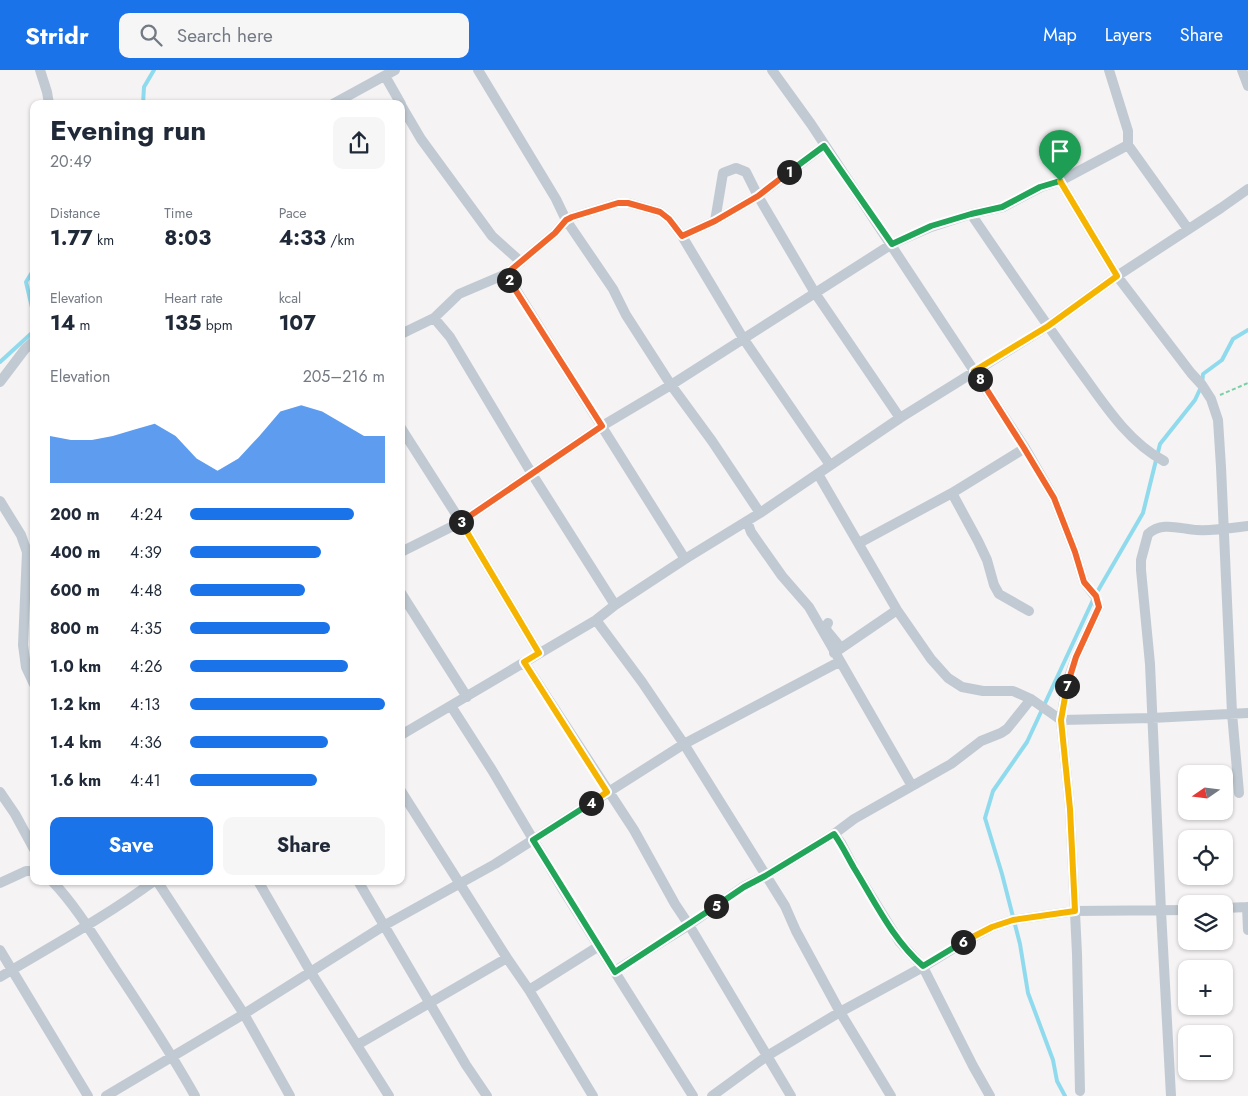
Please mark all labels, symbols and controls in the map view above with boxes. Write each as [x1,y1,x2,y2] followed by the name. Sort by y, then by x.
[119,13,469,58] search box
[25,18,89,53] text: Stridr
[137,21,165,49] icon: search
[177,22,273,49] text: Search here
[1043,22,1077,48] text: Map
[1105,22,1152,48] text: Layers
[1180,22,1223,48] text: Share
[50,110,206,151] text: Evening run
[333,117,385,169] button: share
[1039,130,1081,181] pin
[1046,137,1074,165] icon: arrive
[50,150,92,173] text: 20:49
[776,160,802,184] pin: 1
[786,162,793,182] text: 1
[50,203,100,223] text: Distance
[164,203,193,223] text: Time
[279,203,307,223] text: Pace
[50,223,93,253] text: 1.77
[164,223,211,253] text: 8:03
[279,223,326,253] text: 4:33
[93,230,114,250] text: km
[326,230,355,250] text: /km
[496,268,522,292] pin: 2
[505,270,514,290] text: 2
[50,288,103,308] text: Elevation
[164,288,223,308] text: Heart rate
[279,288,301,308] text: kcal
[50,308,75,338] text: 14
[164,308,202,338] text: 135
[279,308,316,338] text: 107
[75,315,90,335] text: m
[202,315,233,335] text: bpm
[50,365,110,388] text: Elevation
[303,365,385,388] text: 205–216 m
[968,366,992,392] pin: 8
[976,369,985,389] text: 8
[50,503,100,526] text: 200 m
[130,503,163,526] text: 4:24
[448,510,474,534] pin: 3
[457,512,466,532] text: 3
[50,541,100,564] text: 400 m
[130,541,162,564] text: 4:39
[50,579,100,602] text: 600 m
[130,579,162,602] text: 4:48
[50,617,99,640] text: 800 m
[130,617,162,640] text: 4:35
[50,655,101,678] text: 1.0 km
[130,655,162,678] text: 4:26
[1054,674,1080,698] pin: 7
[1063,676,1072,696] text: 7
[50,693,101,716] text: 1.2 km
[130,693,160,716] text: 4:13
[50,731,102,754] text: 1.4 km
[130,731,162,754] text: 4:36
[1178,765,1232,820] north arrow
[1178,765,1233,1080] map controls
[50,769,101,792] text: 1.6 km
[130,769,161,792] text: 4:41
[578,790,604,816] pin: 4
[587,793,596,813] text: 4
[50,817,213,875] button: Save
[223,817,385,875] button: Share
[1178,830,1233,885] button: locate
[704,894,728,918] pin: 5
[1178,895,1233,950] button: layers
[712,896,721,916] text: 5
[950,930,976,954] pin: 6
[959,932,968,952] text: 6
[1178,960,1233,1015] button: +
[1178,1025,1233,1080] button: −

